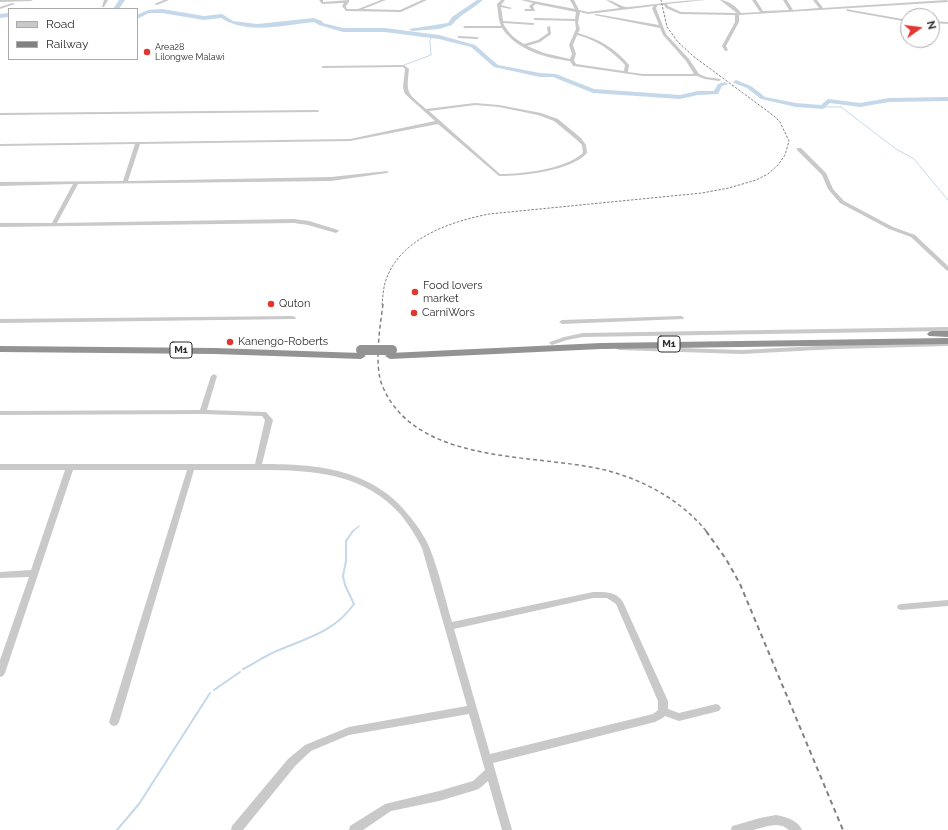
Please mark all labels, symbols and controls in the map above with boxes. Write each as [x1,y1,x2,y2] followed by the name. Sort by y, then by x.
[8,8,138,60] legend
[900,8,940,48] north arrow
[46,17,75,31] text: Road
[924,20,938,31] text: N
[46,37,88,51] text: Railway
[155,42,225,63] place label: Area28 Lilongwe Malawi
[142,47,152,57] marker: Area28 Lilongwe Malawi
[423,279,482,305] place label: Food lovers market
[410,287,420,297] marker: Food lovers market
[279,297,310,311] place label: Quton
[266,299,276,309] marker: Quton
[422,306,475,320] place label: CarniWors
[409,308,419,318] marker: CarniWors
[238,335,328,349] place label: Kanengo-Roberts
[658,336,680,352] road number: M1
[225,337,235,347] marker: Kanengo-Roberts
[170,342,192,358] road number: M1

